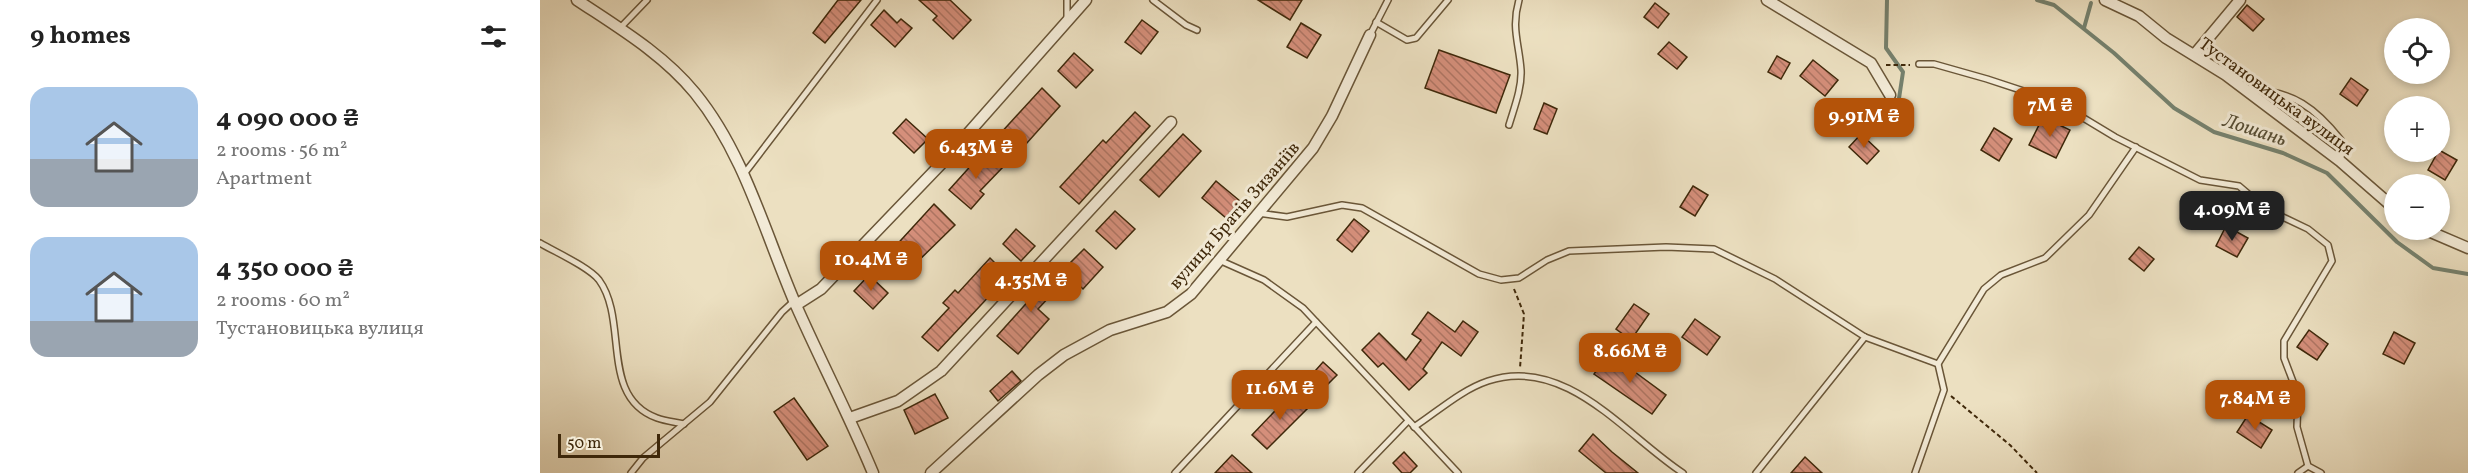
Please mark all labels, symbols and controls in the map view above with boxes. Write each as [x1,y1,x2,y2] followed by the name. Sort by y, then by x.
[30,18,131,54] text: 9 homes
[2384,18,2450,240] map controls
[2384,18,2450,84] button: locate
[477,20,510,53] icon: filters
[2193,32,2359,162] street label: Тустановицька вулиця
[2014,87,2086,138] pin: 7M ₴
[2027,92,2073,120] text: 7M ₴
[2384,96,2450,162] button: +
[1809,98,1919,149] pin: 9.91M ₴
[216,101,359,137] text: 4 090 000 ₴
[1828,103,1900,131] text: 9.91M ₴
[2218,107,2290,154] water label: Лошань
[78,111,150,183] icon: home
[921,129,1031,180] pin: 6.43M ₴
[939,134,1013,162] text: 6.43M ₴
[216,137,347,165] text: 2 rooms · 56 m²
[1164,137,1306,295] street label: вулиця Братів Зизаніїв
[216,165,312,193] text: Apartment
[2384,174,2450,240] button: −
[2177,191,2287,242] pin: 4.09M ₴
[2193,196,2271,224] text: 4.09M ₴
[816,241,926,292] pin: 10.4M ₴
[834,246,908,274] text: 10.4M ₴
[216,251,354,287] text: 4 350 000 ₴
[78,261,150,333] icon: home
[976,262,1086,313] pin: 4.35M ₴
[994,267,1068,295] text: 4.35M ₴
[216,287,350,315] text: 2 rooms · 60 m²
[216,315,424,343] text: Тустановицька вулиця
[1575,333,1685,384] pin: 8.66M ₴
[1593,338,1667,366] text: 8.66M ₴
[1225,370,1335,421] pin: 11.6M ₴
[1246,375,1314,403] text: 11.6M ₴
[2200,380,2310,431] pin: 7.84M ₴
[2219,385,2291,413] text: 7.84M ₴
[558,431,660,458] scale bar
[567,433,601,455] text: 50 m

